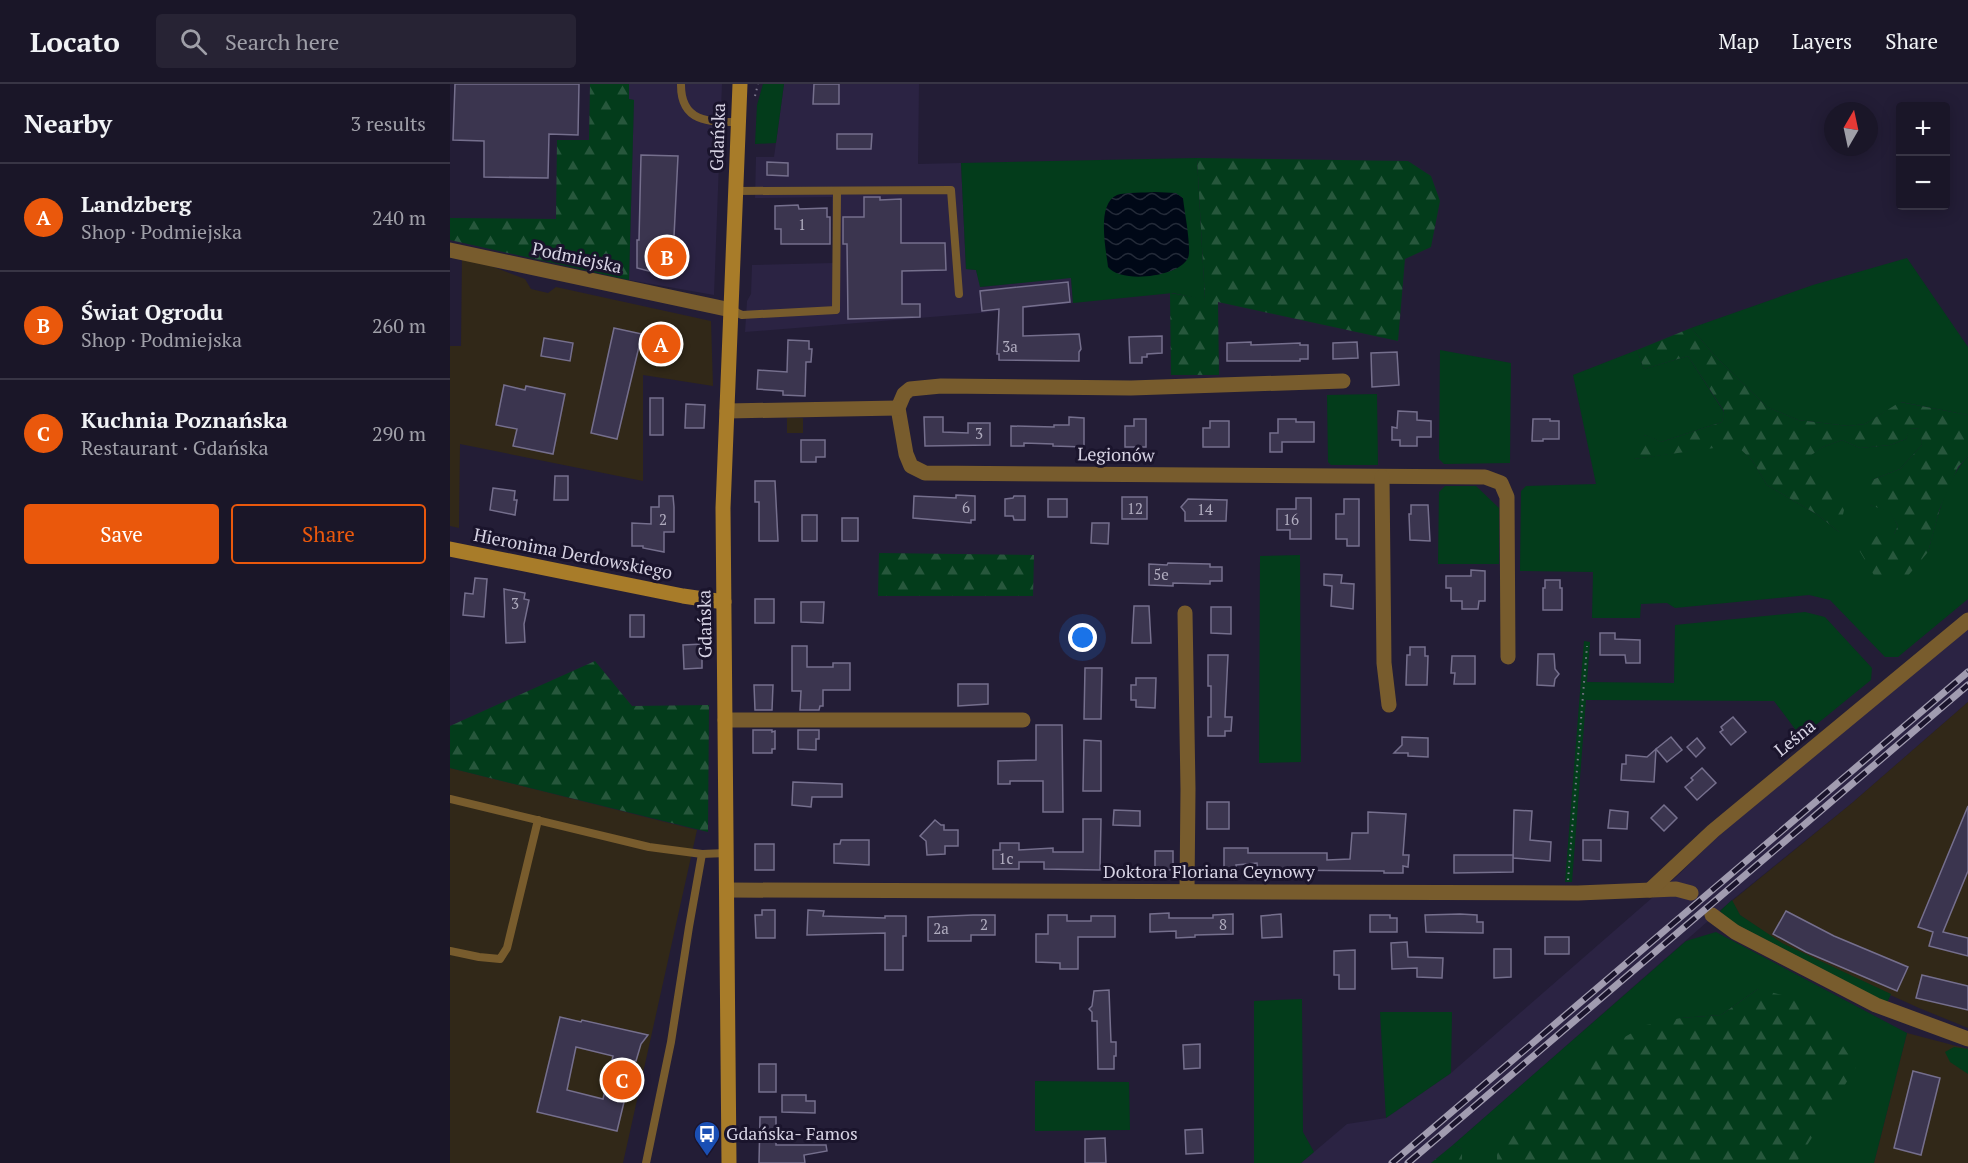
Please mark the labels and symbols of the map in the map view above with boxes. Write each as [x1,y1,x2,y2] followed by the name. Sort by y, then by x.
[704,102,730,172] street label: Gdańska
[1824,102,1878,156] north arrow
[798,214,806,234] house number: 1
[648,234,686,279] pin: B
[530,236,624,278] street label: Podmiejska
[642,322,680,366] pin: A
[1002,336,1018,356] house number: 3a
[975,423,983,443] house number: 3
[1077,441,1156,467] street label: Legionów
[962,497,970,517] house number: 6
[1127,498,1143,518] house number: 12
[1197,499,1213,519] house number: 14
[659,509,667,529] house number: 2
[1283,509,1299,529] house number: 16
[472,522,675,584] street label: Hieronima Derdowskiego
[1153,564,1169,584] house number: 5e
[691,590,717,658] street label: Gdańska
[511,593,519,613] house number: 3
[1068,623,1097,652] your location
[1769,713,1820,761] street label: Leśna
[999,848,1014,868] house number: 1c
[1103,859,1316,883] street label: Doktora Floriana Ceynowy
[980,914,988,934] house number: 2
[1219,914,1227,934] house number: 8
[933,918,949,938] house number: 2a
[602,1058,642,1102] pin: C
[692,1119,722,1157] bus stop icon: Gdańska- Famos
[726,1121,858,1145] place label: Gdańska- Famos

